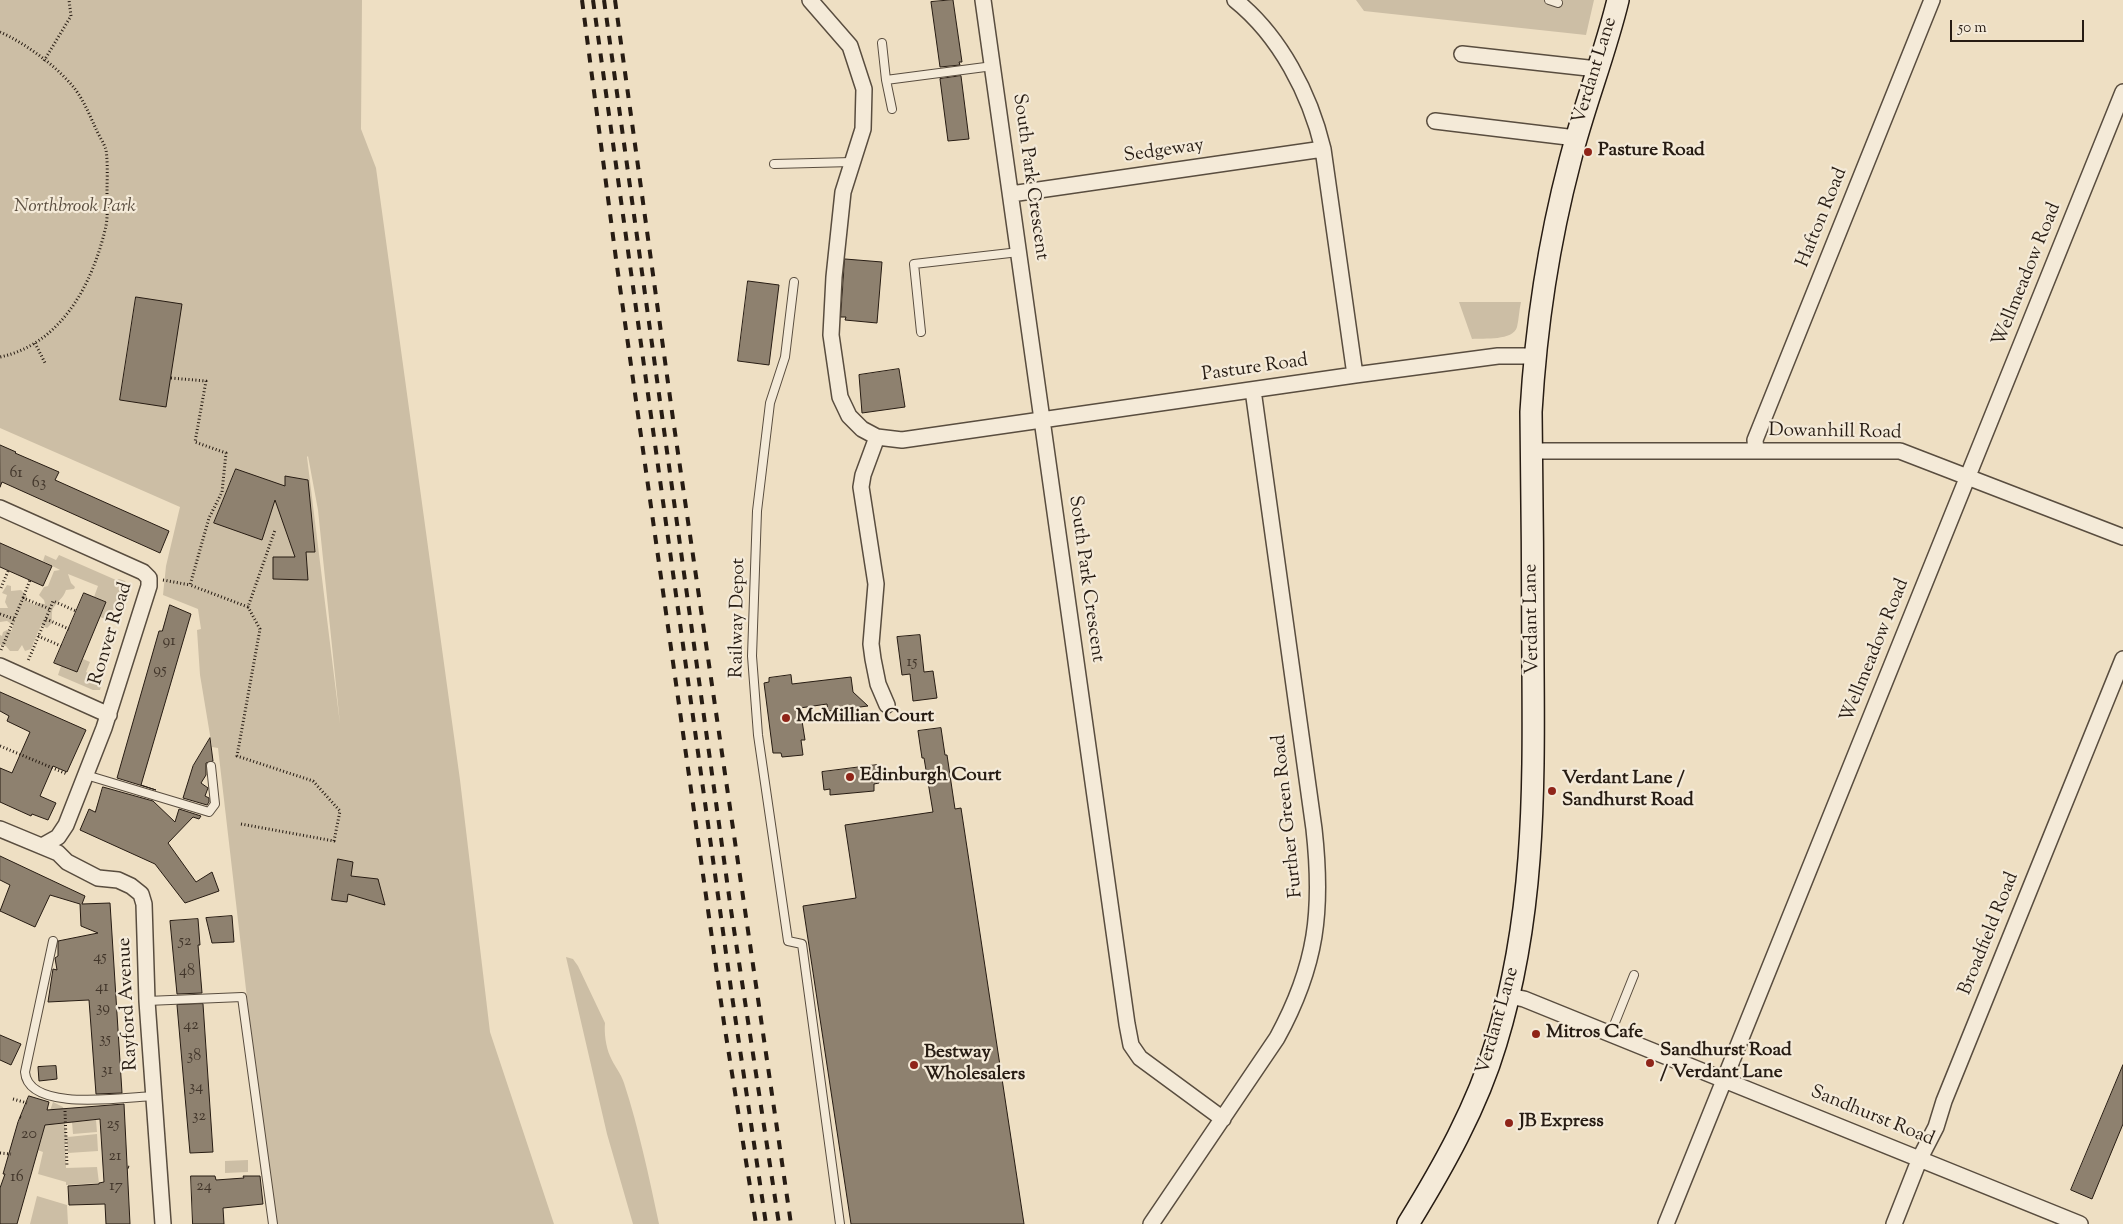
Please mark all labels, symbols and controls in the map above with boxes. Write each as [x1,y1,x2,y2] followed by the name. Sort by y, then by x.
[1953,10,2087,42] scale bar
[1569,15,1623,127] street label: Verdant Lane
[1958,18,1987,39] text: 50 m
[1006,92,1052,262] street label: South Park Crescent
[1122,135,1206,169] street label: Sedgeway
[1598,141,1705,163] place label: Pasture Road
[1582,146,1594,158] marker: Pasture Road
[1793,165,1853,271] street label: Hafton Road
[14,197,136,219] park label: Northbrook Park
[1989,200,2067,350] street label: Wellmeadow Road
[1201,350,1309,388] street label: Pasture Road
[1768,420,1902,446] street label: Dowanhill Road
[9,464,23,484] house number: 61
[32,474,46,494] house number: 63
[1062,494,1108,664] street label: South Park Crescent
[727,558,751,678] street label: Railway Depot
[1521,563,1545,675] street label: Verdant Lane
[1837,576,1915,726] street label: Wellmeadow Road
[86,580,138,688] street label: Ronver Road
[162,632,176,652] house number: 91
[907,653,917,673] house number: 15
[153,661,167,681] house number: 95
[796,707,934,729] place label: McMillian Court
[780,712,792,724] marker: McMillian Court
[1269,733,1309,899] street label: Further Green Road
[860,766,1001,788] place label: Edinburgh Court
[1562,769,1694,813] place label: Verdant Lane / Sandhurst Road
[844,771,856,783] marker: Edinburgh Court
[1546,785,1558,797] marker: Verdant Lane / Sandhurst Road
[1955,869,2025,999] street label: Broadfield Road
[179,932,191,952] house number: 52
[114,937,144,1071] street label: Rayford Avenue
[93,948,107,968] house number: 45
[179,962,195,982] house number: 48
[1473,965,1525,1077] street label: Verdant Lane
[95,978,109,998] house number: 41
[96,999,110,1019] house number: 39
[183,1016,199,1036] house number: 42
[1546,1023,1643,1045] place label: Mitros Cafe
[1530,1028,1542,1040] marker: Mitros Cafe
[99,1030,111,1050] house number: 35
[1660,1041,1792,1085] place label: Sandhurst Road / Verdant Lane
[924,1043,1025,1087] place label: Bestway Wholesalers
[187,1047,201,1067] house number: 38
[1644,1057,1656,1069] marker: Sandhurst Road / Verdant Lane
[908,1059,920,1071] marker: Bestway Wholesalers
[101,1061,113,1081] house number: 31
[189,1078,203,1098] house number: 34
[1807,1082,1937,1152] street label: Sandhurst Road
[192,1107,206,1127] house number: 32
[1519,1112,1604,1134] place label: JB Express
[107,1115,119,1135] house number: 25
[1503,1117,1515,1129] marker: JB Express
[21,1125,37,1145] house number: 20
[109,1147,121,1167] house number: 21
[10,1168,24,1188] house number: 16
[109,1177,123,1197] house number: 17
[196,1177,212,1197] house number: 24

